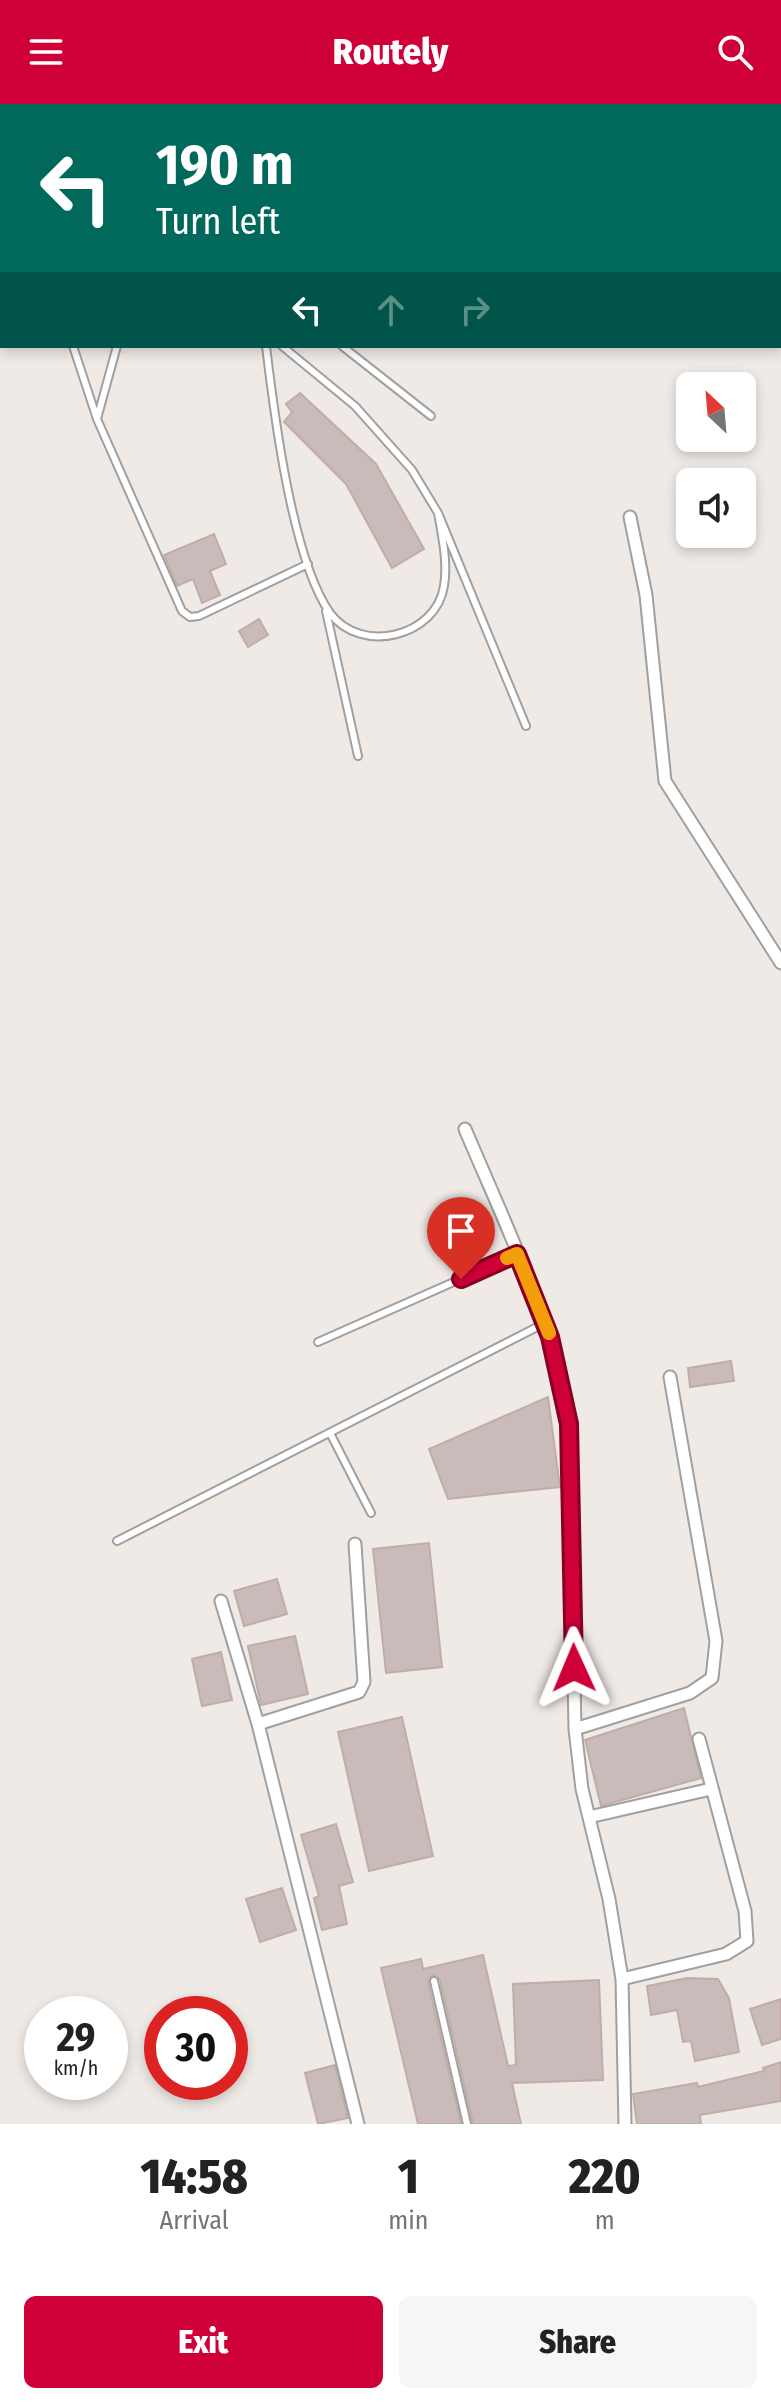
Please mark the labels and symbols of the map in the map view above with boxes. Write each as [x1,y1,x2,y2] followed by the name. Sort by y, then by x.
[676,372,756,452] north arrow
[427,1197,495,1279] pin
[532,1626,616,1710] position arrow
[144,1996,248,2100] speed limit sign: 30

